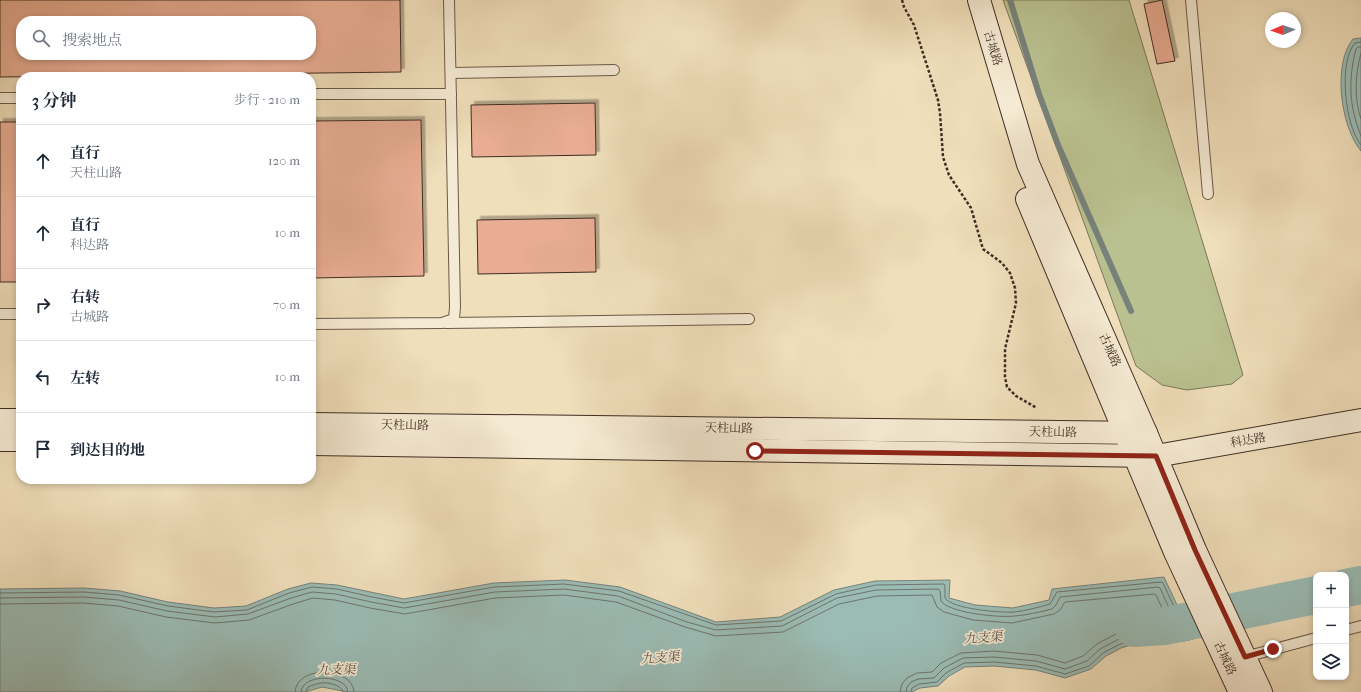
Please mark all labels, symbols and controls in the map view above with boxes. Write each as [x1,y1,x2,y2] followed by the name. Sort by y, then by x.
[1265,12,1301,48] north arrow
[16,16,316,60] search box
[30,27,52,49] icon: search
[981,29,1005,67] street label: 古城路
[62,31,122,49] text: 搜索地点
[32,90,77,110] text: 3 分钟
[234,92,300,107] text: 步行 · 210 m
[70,144,100,162] text: 直行
[32,150,54,172] icon: ahead
[268,153,300,168] text: 120 m
[70,165,122,180] text: 天柱山路
[70,216,100,234] text: 直行
[32,222,54,244] icon: ahead
[275,225,300,240] text: 10 m
[70,237,109,252] text: 科达路
[70,288,100,306] text: 右转
[32,294,54,316] icon: right
[273,297,300,312] text: 70 m
[70,309,109,324] text: 古城路
[1096,331,1124,369] street label: 古城路
[32,366,54,388] icon: left
[70,369,100,387] text: 左转
[275,369,300,384] text: 10 m
[381,418,429,432] street label: 天柱山路
[705,421,753,435] street label: 天柱山路
[1029,425,1077,439] street label: 天柱山路
[1229,430,1267,450] street label: 科达路
[32,438,54,460] icon: arrive
[70,441,145,459] text: 到达目的地
[746,442,764,460] route start
[1313,572,1349,680] map controls
[1313,572,1349,608] button: +
[1313,608,1349,644] button: −
[963,629,1005,646] water label: 九支渠
[1211,639,1239,677] street label: 古城路
[1264,640,1282,658] route end
[1313,644,1349,680] button: layers
[640,649,682,666] water label: 九支渠
[316,662,358,677] water label: 九支渠

